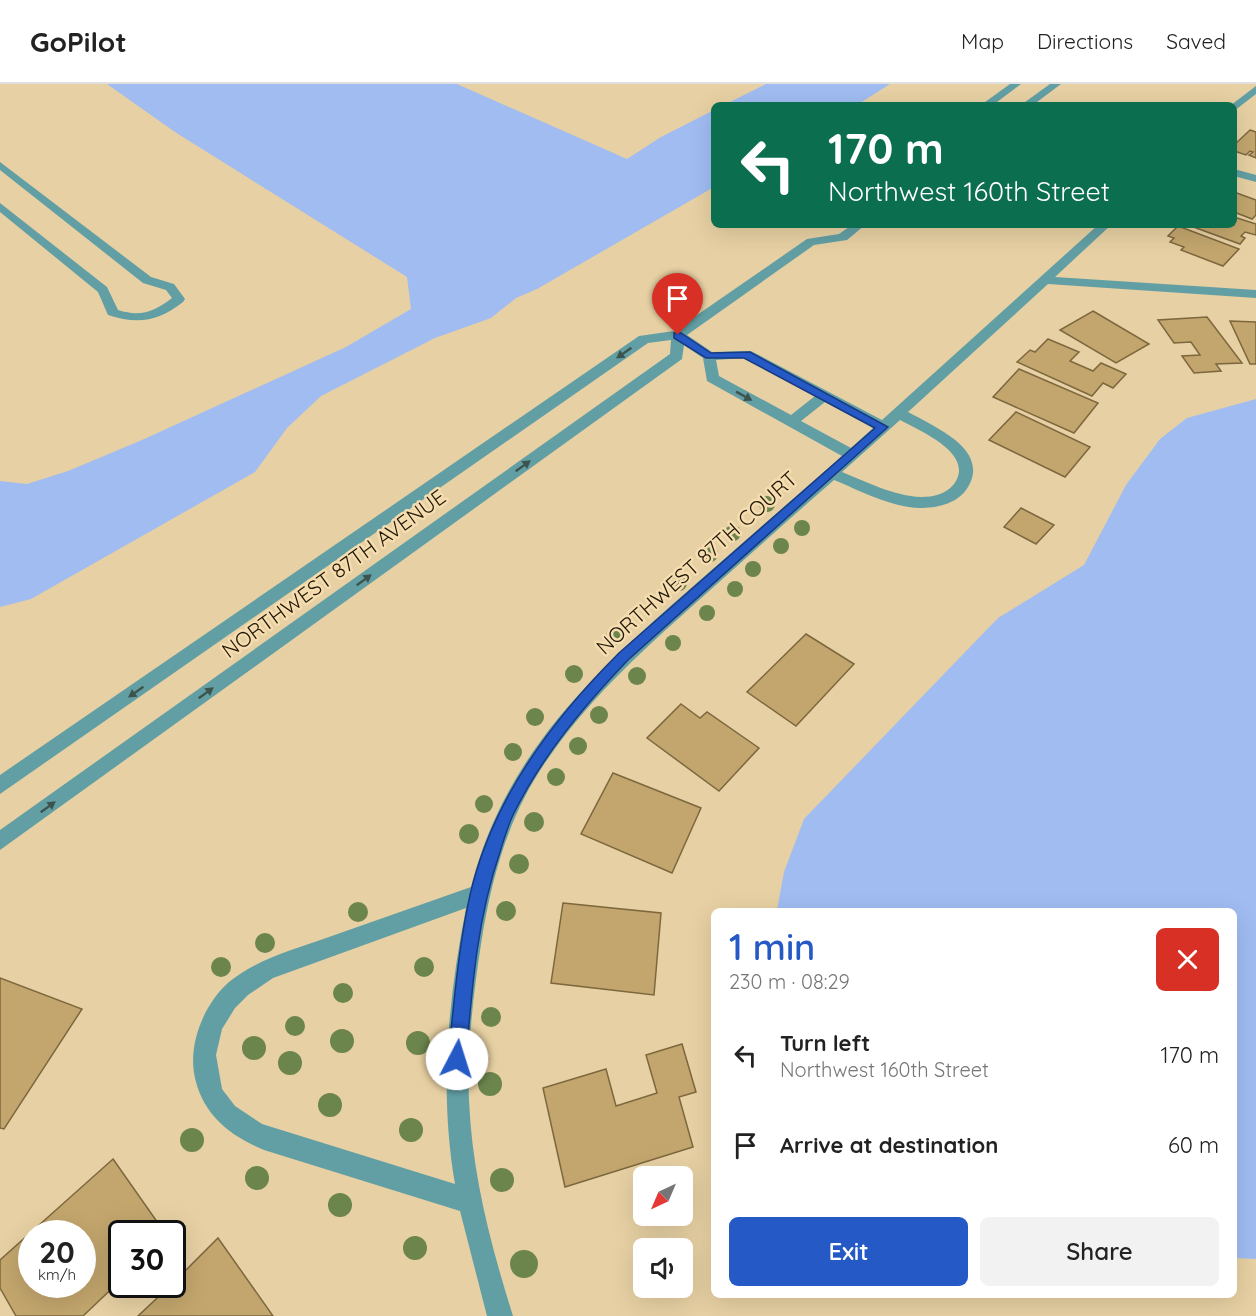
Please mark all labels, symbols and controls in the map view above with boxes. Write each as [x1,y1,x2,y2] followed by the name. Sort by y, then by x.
[30,24,127,59] text: GoPilot
[961,28,1004,54] text: Map
[1037,28,1133,54] text: Directions
[1166,28,1226,54] text: Saved
[828,122,944,175] text: 170 m
[729,126,807,204] icon: left
[828,174,1110,208] text: Northwest 160th Street
[652,273,703,335] pin
[661,282,694,315] icon: arrive
[616,347,632,358] one-way arrow
[736,390,752,401] one-way arrow
[516,461,531,473] one-way arrow
[590,465,802,659] street label: NORTHWEST 87TH COURT
[217,483,450,663] street label: NORTHWEST 87TH AVENUE
[356,574,372,586] one-way arrow
[128,686,144,698] one-way arrow
[198,688,213,700] one-way arrow
[39,801,55,813] one-way arrow
[729,924,815,969] text: 1 min
[1156,928,1219,991] button: close
[729,969,850,994] text: 230 m · 08:29
[425,1027,489,1091] position arrow
[780,1029,870,1057] text: Turn left
[729,1039,762,1072] icon: left
[1160,1041,1219,1069] text: 170 m
[780,1057,989,1082] text: Northwest 160th Street
[729,1129,762,1162] icon: arrive
[780,1131,998,1159] text: Arrive at destination
[1168,1131,1219,1159] text: 60 m
[633,1166,693,1226] north arrow
[633,1166,693,1298] map controls
[729,1217,968,1286] button: Exit
[980,1217,1219,1286] button: Share
[108,1220,186,1298] speed limit sign: 30
[39,1233,75,1271] text: 20
[633,1238,693,1298] button: sound
[38,1265,76,1284] text: km/h

